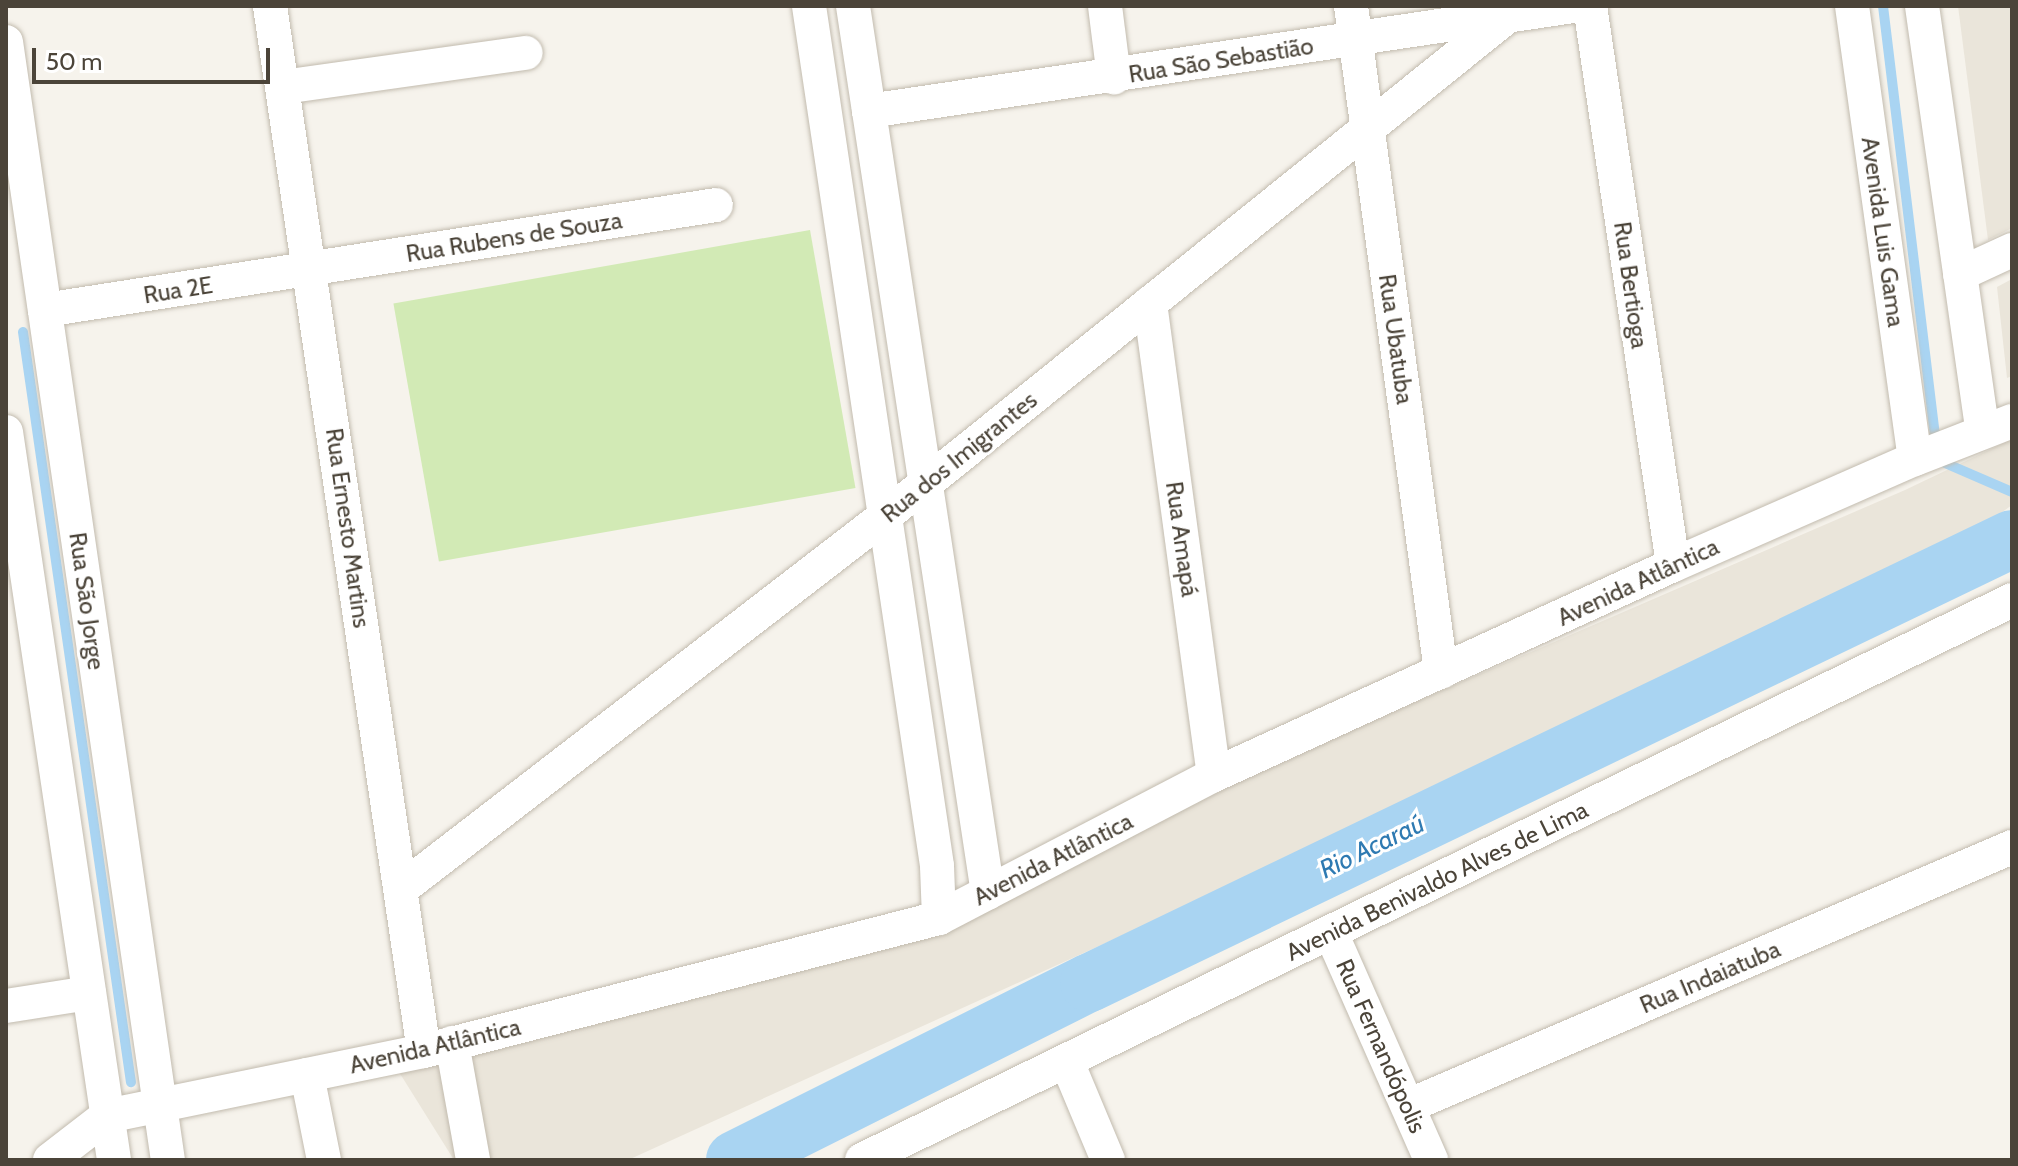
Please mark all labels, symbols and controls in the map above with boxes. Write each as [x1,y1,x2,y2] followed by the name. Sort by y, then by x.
[1127,31,1315,89] street label: Rua São Sebastião
[36,32,274,82] scale bar
[46,47,102,76] text: 50 m
[1855,135,1911,329] street label: Avenida Luis Gama
[404,206,624,268] street label: Rua Rubens de Souza
[1608,220,1654,350] street label: Rua Bertioga
[141,270,215,310] street label: Rua 2E
[1373,272,1419,406] street label: Rua Ubatuba
[875,385,1043,529] street label: Rua dos Imigrantes
[320,426,376,630] street label: Rua Ernesto Martins
[1160,480,1204,598] street label: Rua Amapá
[63,530,111,672] street label: Rua São Jorge
[1553,532,1723,632] street label: Avenida Atlântica
[1281,795,1593,967] street label: Avenida Benivaldo Alves de Lima
[969,806,1137,912] street label: Avenida Atlântica
[1315,808,1429,886] water label: Rio Acaraú
[1635,934,1785,1020] street label: Rua Indaiatuba
[1330,955,1432,1137] street label: Rua Fernandópolis
[347,1012,523,1080] street label: Avenida Atlântica

